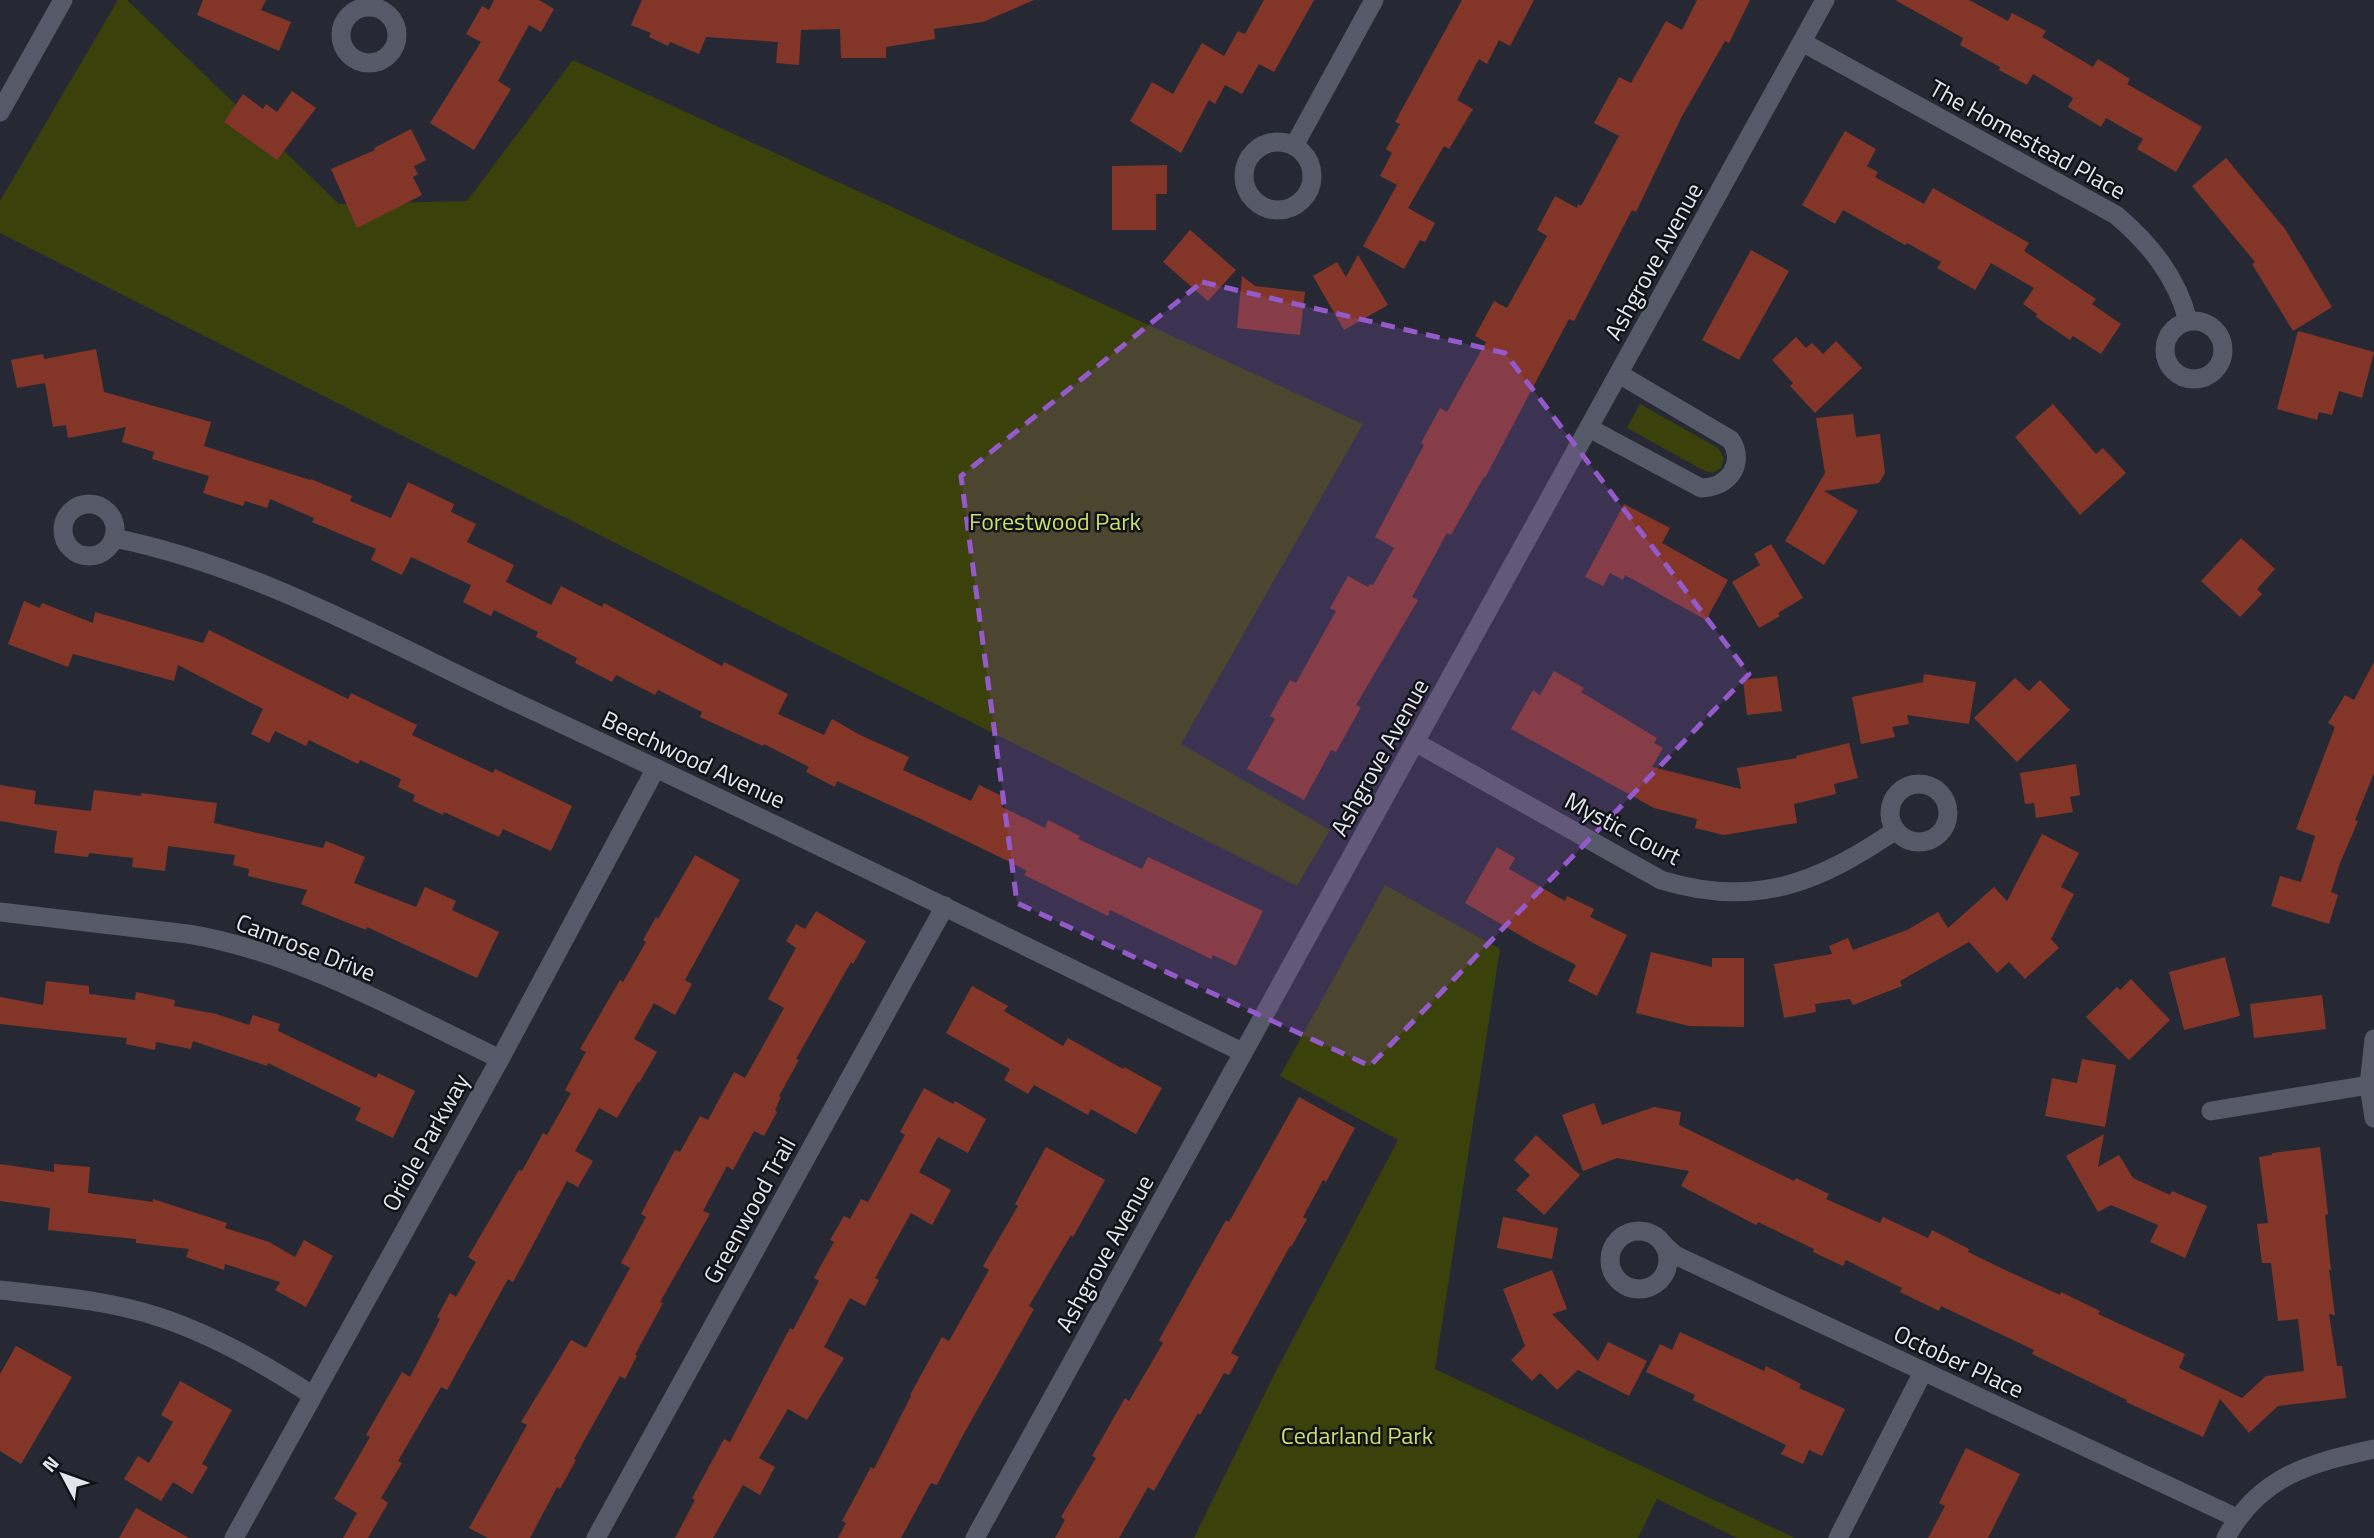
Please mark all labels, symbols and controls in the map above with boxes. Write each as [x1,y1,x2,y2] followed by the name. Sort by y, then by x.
[1923,70,2133,208] street label: The Homestead Place
[1595,176,1711,346] street label: Ashgrove Avenue
[969,503,1142,539] park label: Forestwood Park
[1321,672,1437,842] street label: Ashgrove Avenue
[596,701,792,817] street label: Beechwood Avenue
[1558,782,1688,874] street label: Mystic Court
[231,904,381,990] street label: Camrose Drive
[372,1066,478,1217] street label: Oriole Parkway
[694,1130,804,1290] street label: Greenwood Trail
[1046,1168,1162,1338] street label: Ashgrove Avenue
[1888,1315,2030,1407] street label: October Place
[1281,1417,1434,1453] park label: Cedarland Park
[28,1440,98,1510] north arrow
[35,1449,65,1478] text: N

